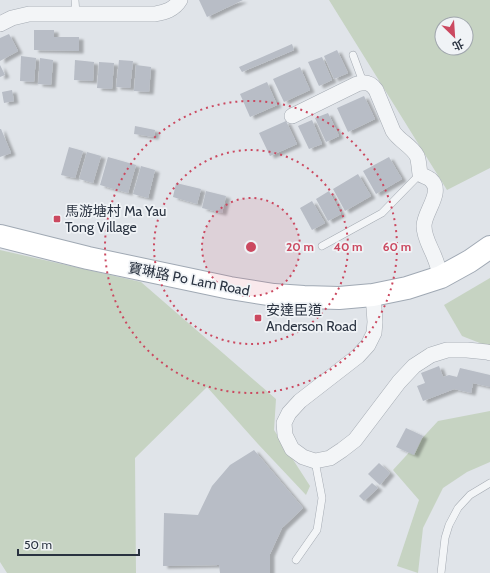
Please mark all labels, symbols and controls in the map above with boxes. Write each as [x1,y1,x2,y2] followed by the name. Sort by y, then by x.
[434,16,474,56] north arrow
[450,36,466,54] text: 北
[65,202,166,236] place label: 馬游塘村 Ma Yau Tong Village
[52,214,62,224] marker: 馬游塘村 Ma Yau Tong Village
[286,239,314,254] text: 20 m
[333,239,363,254] text: 40 m
[383,239,411,254] text: 60 m
[244,240,258,254] centre of rings
[127,258,251,300] street label: 寶琳路 Po Lam Road
[266,301,357,335] place label: 安達臣道 Anderson Road
[253,313,263,323] marker: 安達臣道 Anderson Road
[18,531,139,557] scale bar
[24,537,52,552] text: 50 m

